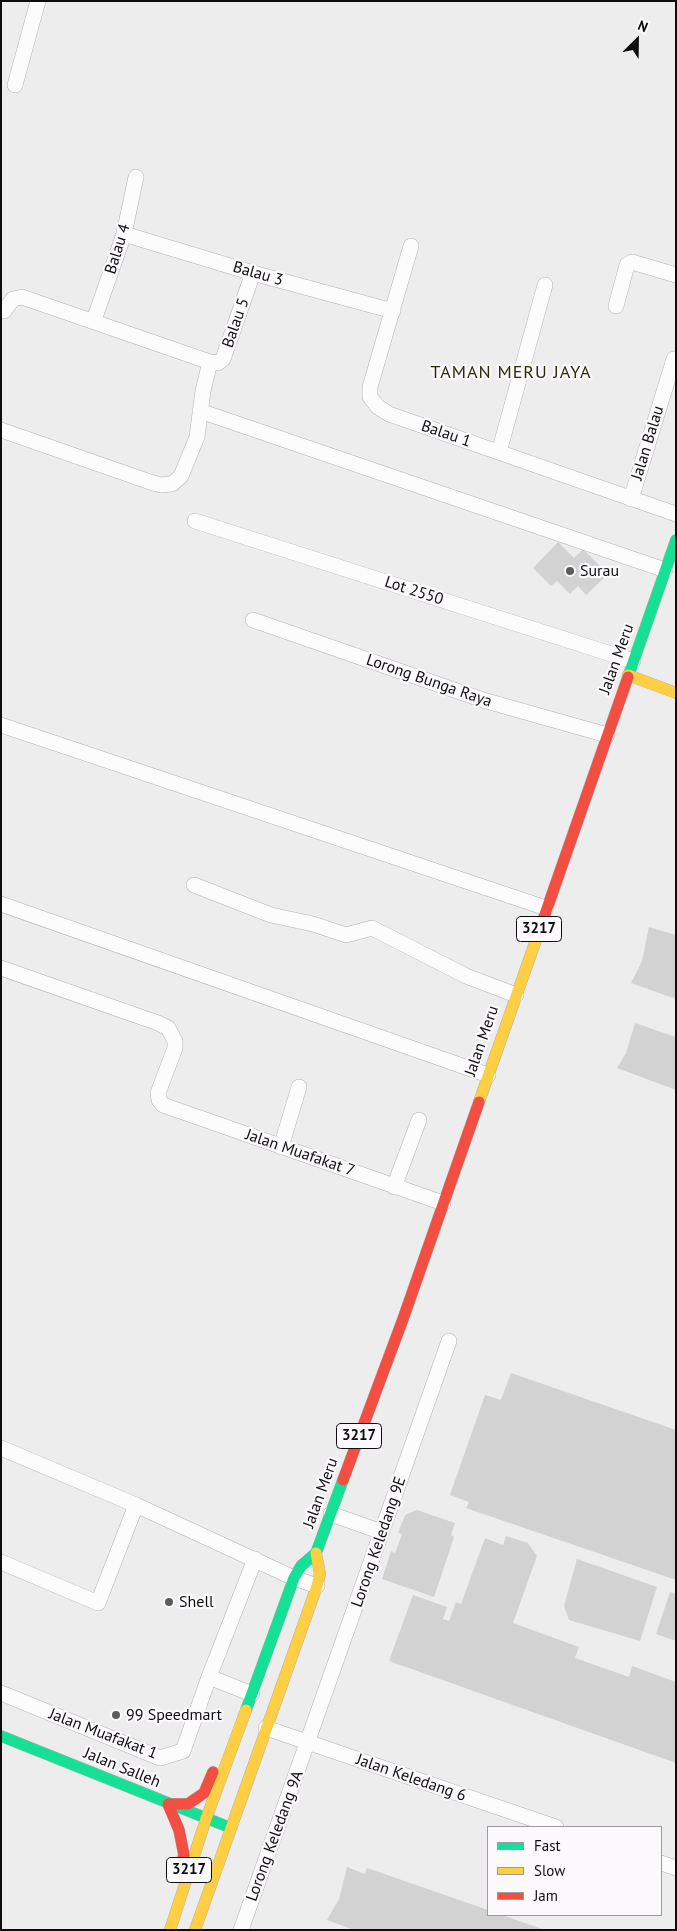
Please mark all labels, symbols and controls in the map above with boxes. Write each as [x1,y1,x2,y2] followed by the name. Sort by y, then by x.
[612,15,662,65] north arrow
[635,16,651,36] text: N
[101,222,135,276] street label: Balau 4
[231,258,285,290] street label: Balau 3
[219,296,253,350] street label: Balau 5
[429,362,593,384] district label: TAMAN MERU JAYA
[628,404,668,482] street label: Jalan Balau
[419,417,473,451] street label: Balau 1
[580,561,619,581] place label: Surau
[564,565,576,577] marker: Surau
[382,573,446,609] street label: Lot 2550
[595,621,639,697] street label: Jalan Meru
[364,650,494,712] street label: Lorong Bunga Raya
[516,916,562,942] road number: 3217
[461,1003,503,1079] street label: Jalan Meru
[243,1125,357,1181] street label: Jalan Muafakat 7
[336,1424,382,1448] road number: 3217
[299,1455,343,1531] street label: Jalan Meru
[348,1474,410,1610] street label: Lorong Keledang 9E
[179,1592,214,1612] place label: Shell
[163,1596,175,1608] marker: Shell
[46,1705,160,1763] street label: Jalan Muafakat 1
[126,1705,222,1725] place label: 99 Speedmart
[110,1709,122,1721] marker: 99 Speedmart
[81,1744,163,1792] street label: Jalan Salleh
[353,1750,469,1806] street label: Jalan Keledang 6
[242,1768,308,1904] street label: Lorong Keledang 9A
[487,1826,662,1916] legend
[534,1836,561,1855] text: Fast
[166,1858,212,1882] road number: 3217
[534,1861,565,1880] text: Slow
[534,1886,558,1905] text: Jam

